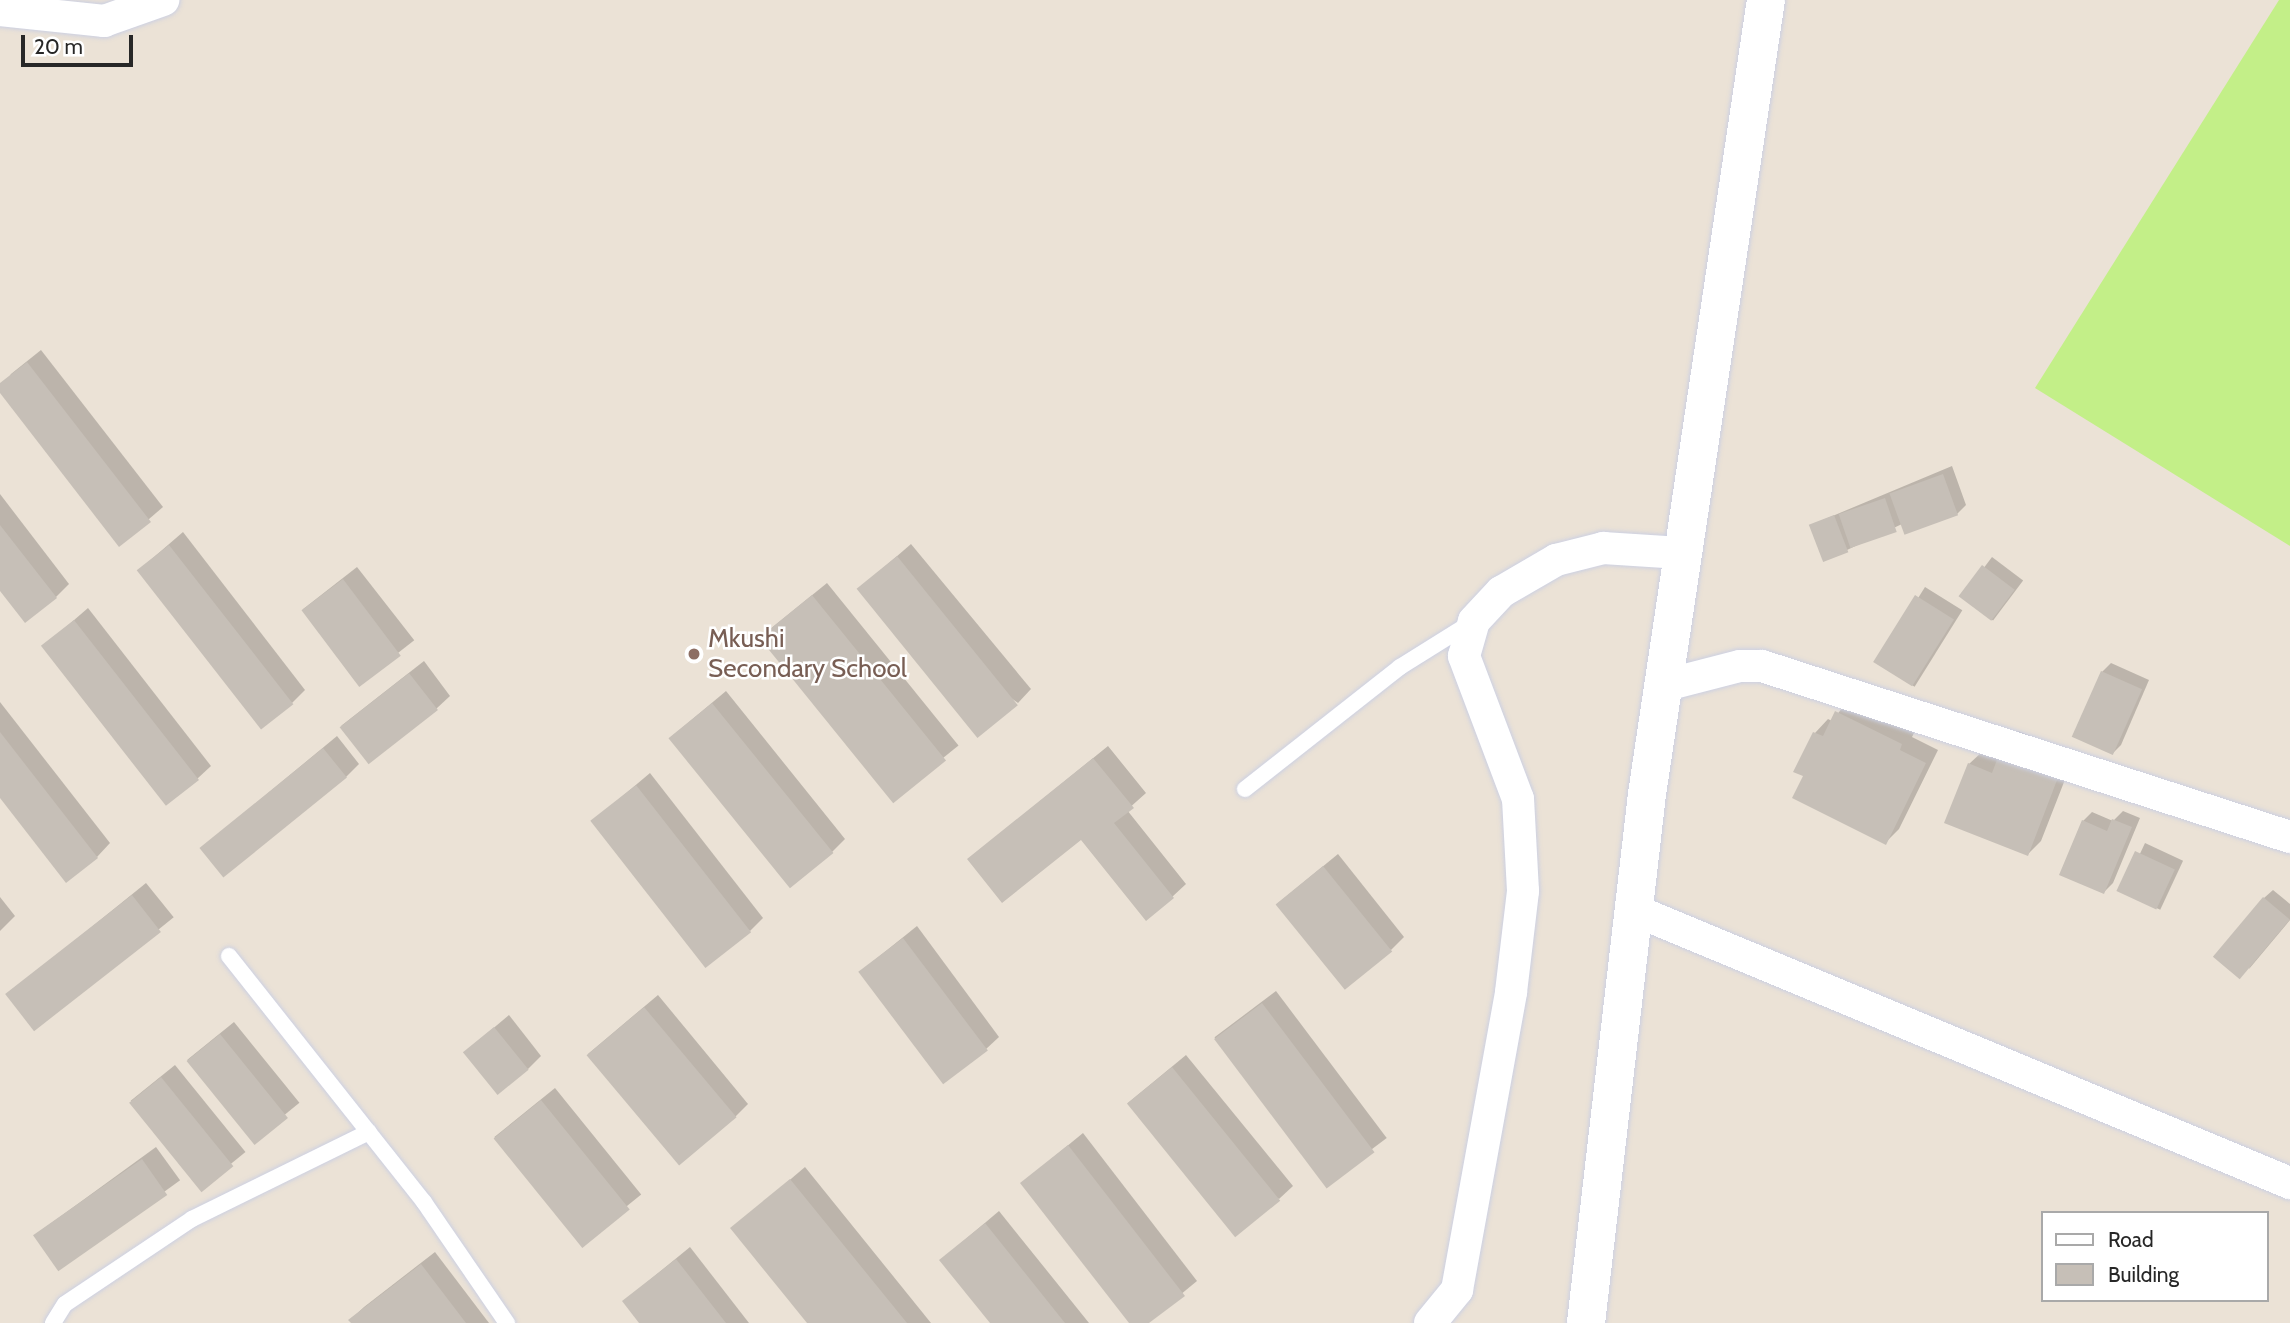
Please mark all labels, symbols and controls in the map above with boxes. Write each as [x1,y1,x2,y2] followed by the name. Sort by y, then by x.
[24,21,136,65] scale bar
[34,34,83,59] text: 20 m
[708,623,907,684] place label: Mkushi Secondary School
[686,646,702,662] marker: Mkushi Secondary School
[2042,1211,2269,1302] legend
[2108,1227,2154,1252] text: Road
[2108,1262,2179,1287] text: Building

